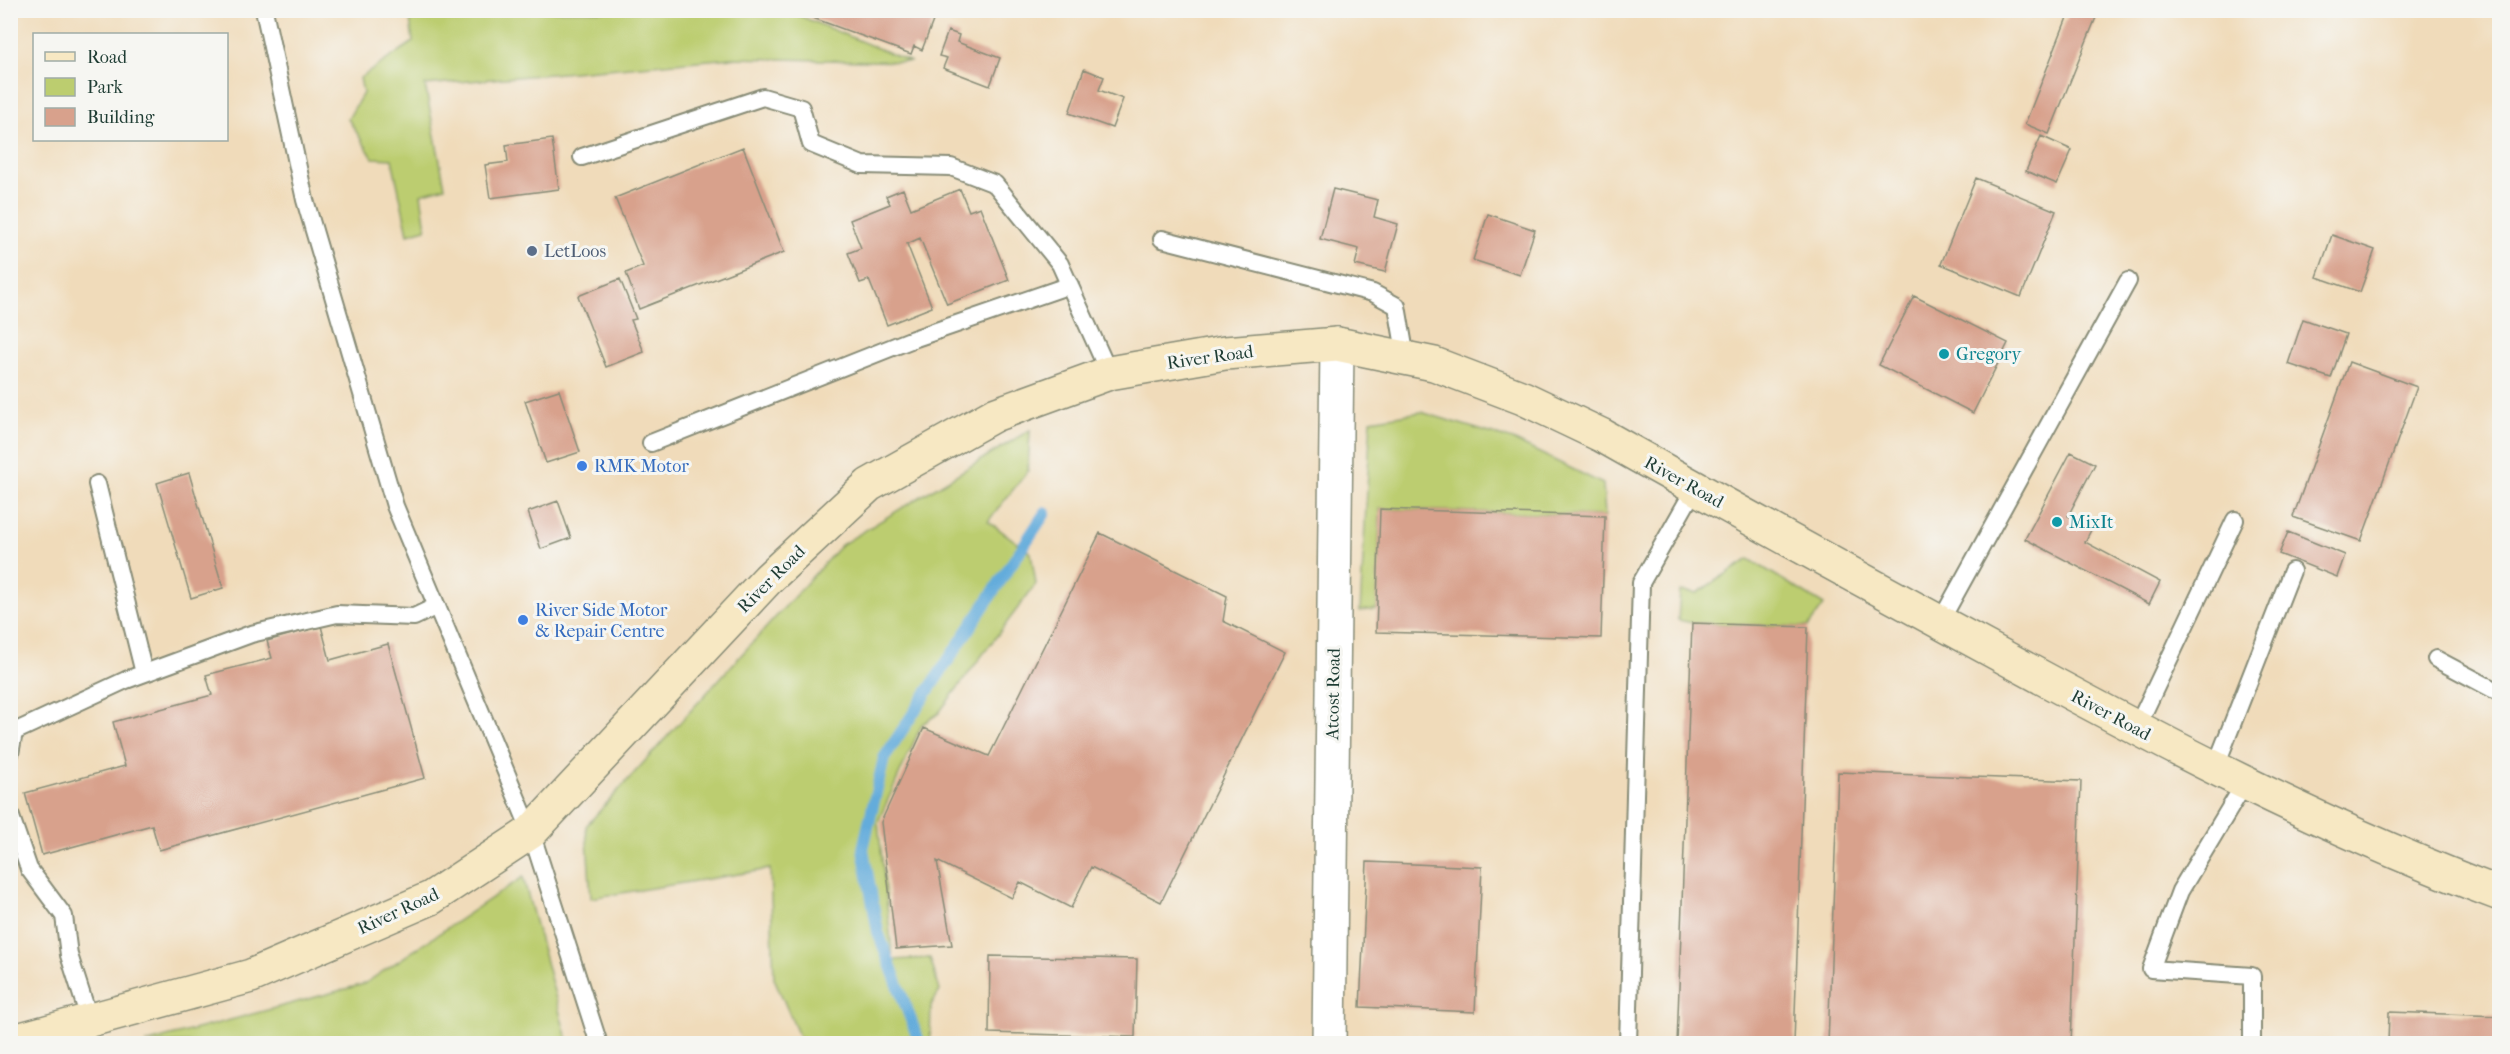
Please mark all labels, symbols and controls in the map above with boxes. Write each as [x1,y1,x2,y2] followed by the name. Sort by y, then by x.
[33,33,228,141] legend
[87,47,127,68] text: Road
[87,77,124,98] text: Park
[87,107,155,128] text: Building
[544,241,606,262] place label: LetLoos
[525,244,539,258] marker: LetLoos
[1165,341,1255,374] street label: River Road
[1956,344,2022,365] place label: Gregory
[1937,347,1951,361] marker: Gregory
[1641,452,1727,513] street label: River Road
[594,456,689,477] place label: RMK Motor
[575,459,589,473] marker: RMK Motor
[2069,512,2114,533] place label: MixIt
[2050,515,2064,529] marker: MixIt
[733,541,810,618] street label: River Road
[535,600,668,642] place label: River Side Motor & Repair Centre
[516,613,530,627] marker: River Side Motor & Repair Centre
[1322,648,1345,741] street label: Atcost Road
[2067,686,2154,745] street label: River Road
[354,883,442,939] street label: River Road

